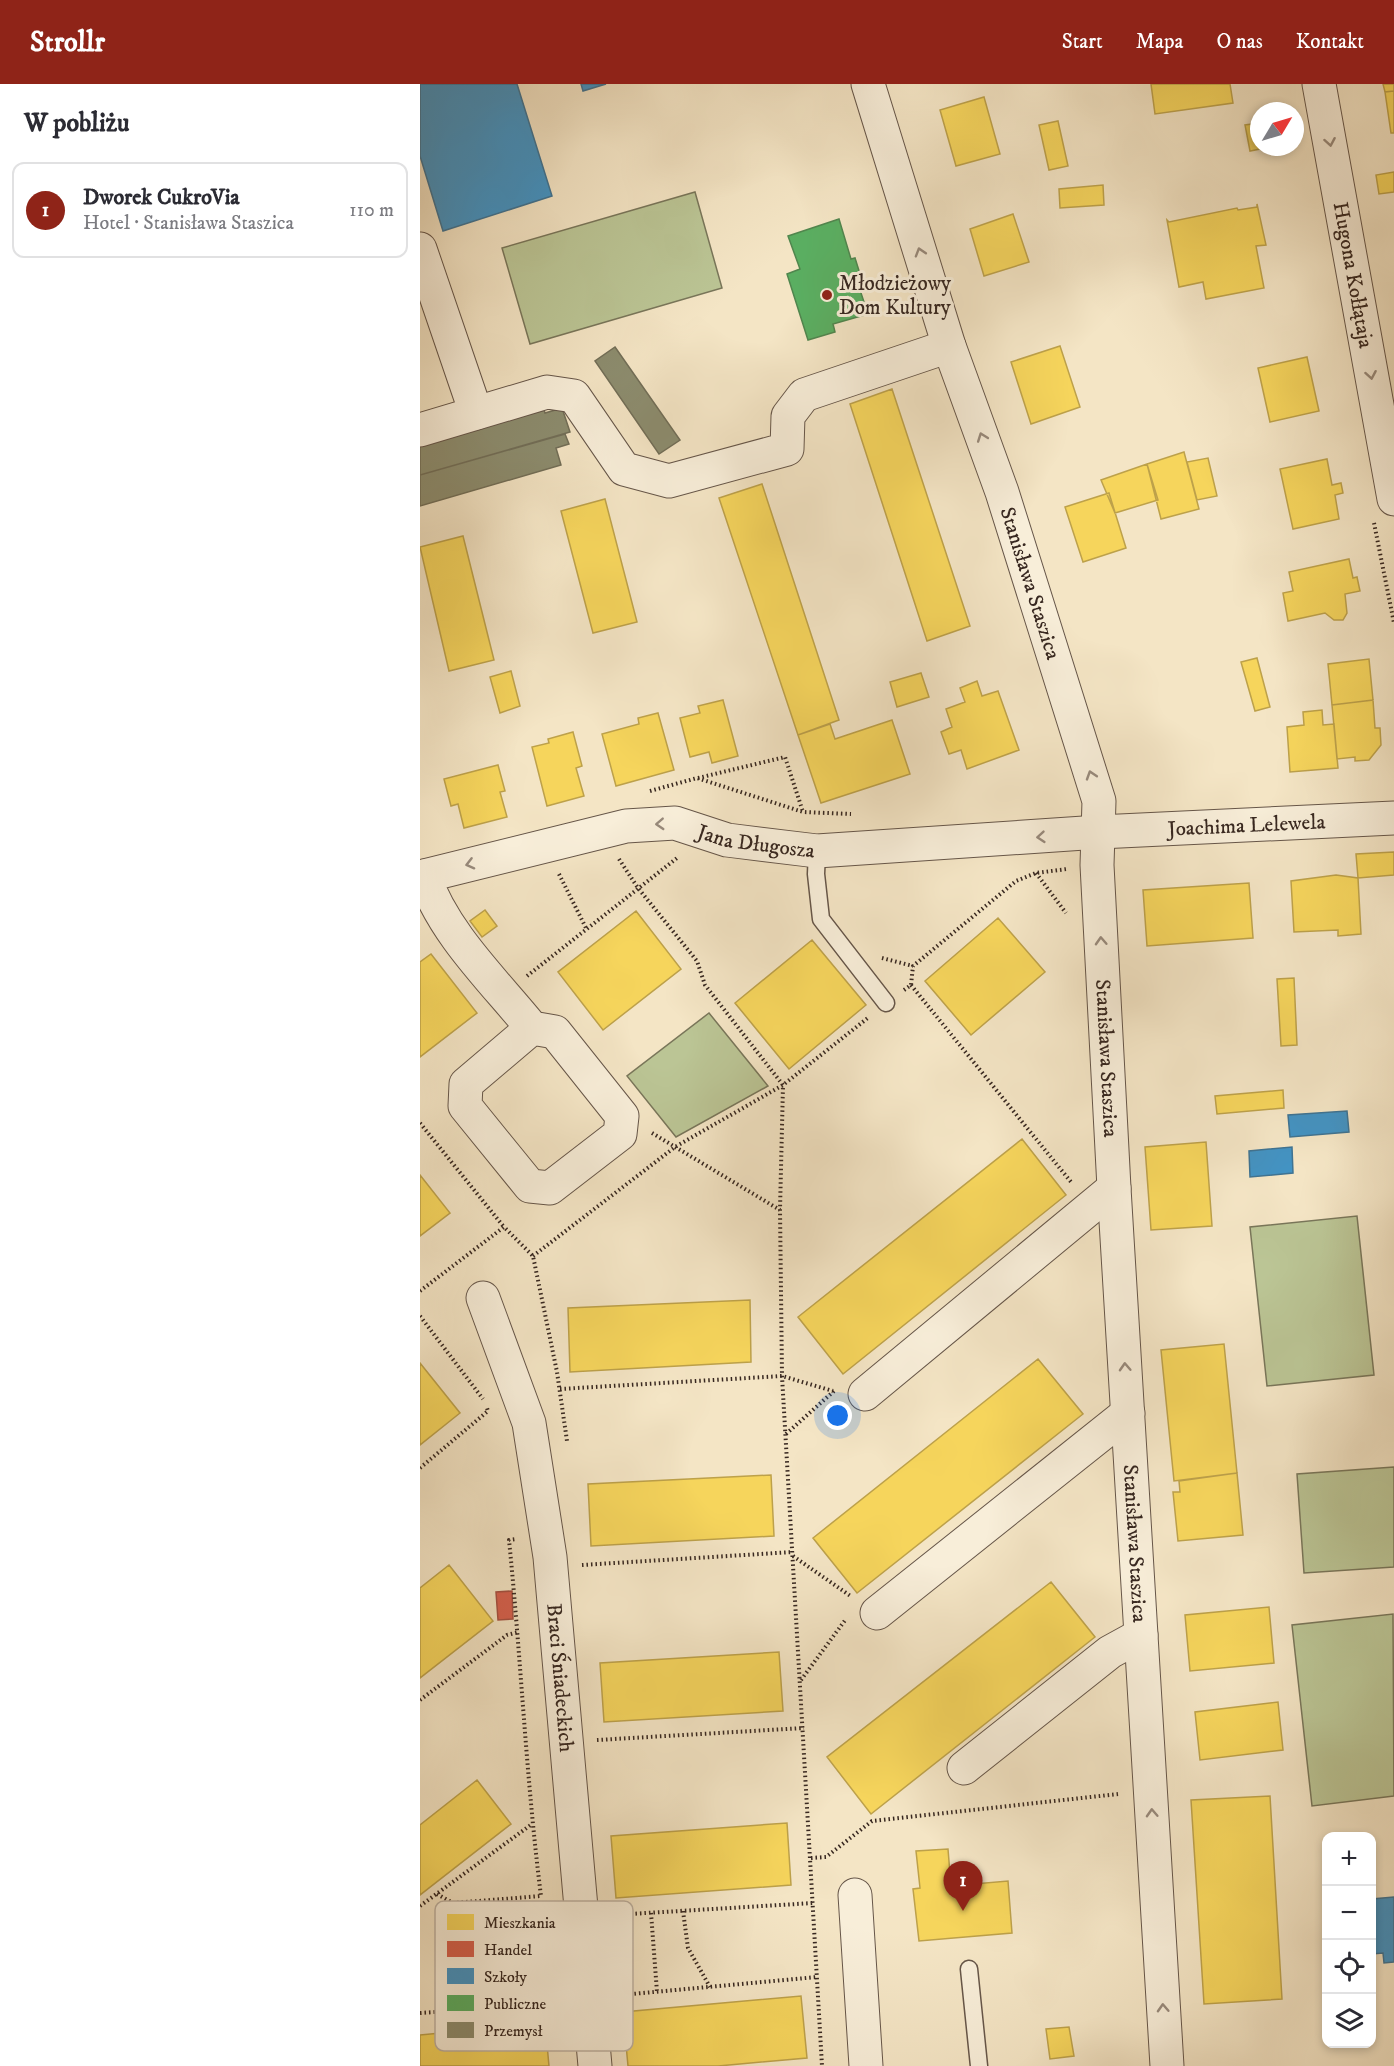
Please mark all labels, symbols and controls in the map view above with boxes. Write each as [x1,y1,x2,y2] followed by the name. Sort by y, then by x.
[30,25,105,60] text: Strollr
[1062,29,1103,55] text: Start
[1136,29,1183,55] text: Mapa
[1216,29,1263,55] text: O nas
[1296,29,1364,55] text: Kontakt
[1250,102,1304,156] north arrow
[24,107,129,140] text: W pobliżu
[1323,136,1336,146] one-way arrow
[83,184,240,211] text: Dworek CukroVia
[42,198,49,223] text: 1
[349,198,394,223] text: 110 m
[1327,200,1379,350] street label: Hugona Kołłątaja
[83,211,294,236] text: Hotel · Stanisława Staszica
[915,247,928,258] one-way arrow
[839,271,952,321] place label: Młodzieżowy Dom Kultury
[820,288,834,302] marker: Młodzieżowy Dom Kultury
[1364,370,1377,380] one-way arrow
[977,432,989,443] one-way arrow
[994,504,1066,663] street label: Stanisława Staszica
[1086,770,1098,781] one-way arrow
[1165,809,1326,843] street label: Joachima Lelewela
[656,818,665,831] one-way arrow
[692,819,816,865] street label: Jana Długosza
[1036,830,1045,843] one-way arrow
[465,857,475,870] one-way arrow
[1095,937,1108,946] one-way arrow
[1089,979,1123,1138] street label: Stanisława Staszica
[1118,1362,1131,1371] one-way arrow
[823,1401,852,1430] your location
[1117,1464,1152,1623] street label: Stanisława Staszica
[540,1602,579,1753] street label: Braci Śniadeckich
[1145,1808,1158,1817] one-way arrow
[1322,1832,1376,2048] map controls
[1322,1832,1376,1886] button: +
[944,1862,982,1911] pin: 1
[1322,1886,1376,1940] button: −
[435,1901,633,2051] legend
[484,1913,556,1933] text: Mieszkania
[484,1940,532,1960] text: Handel
[1322,1940,1376,1994] button: locate
[484,1967,527,1987] text: Szkoły
[484,1994,547,2014] text: Publiczne
[1322,1994,1376,2048] button: layers
[1157,2003,1170,2012] one-way arrow
[484,2021,543,2041] text: Przemysł

